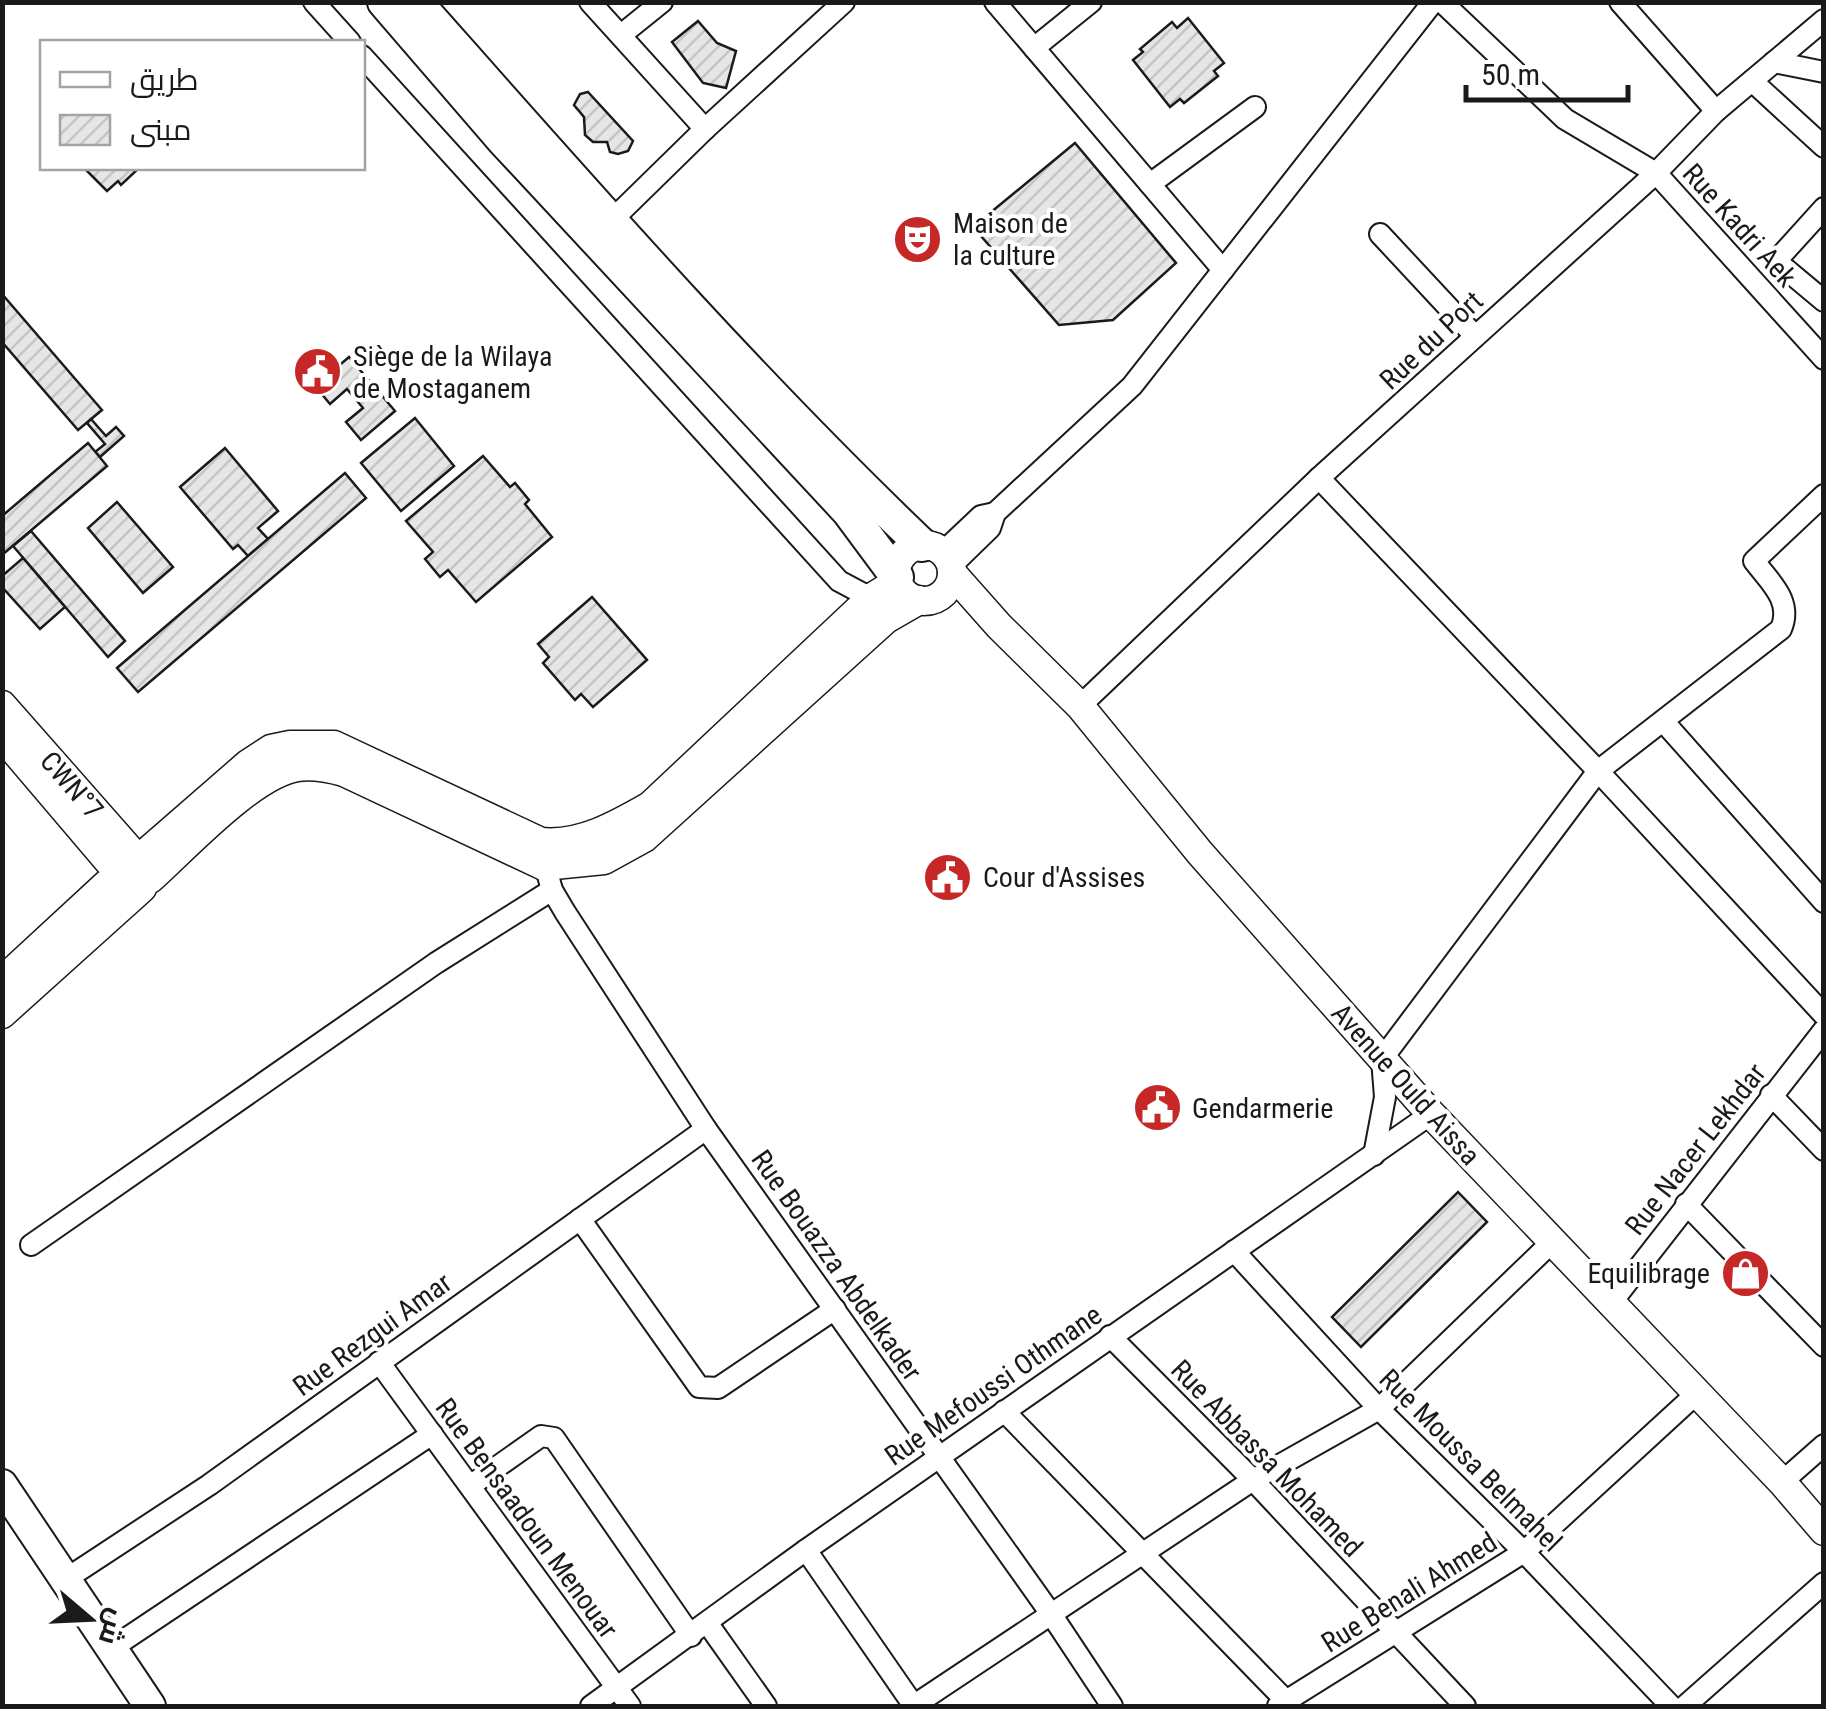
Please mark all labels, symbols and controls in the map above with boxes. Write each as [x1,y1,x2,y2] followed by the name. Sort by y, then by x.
[40,40,365,170] legend
[1466,40,1628,102] scale bar
[1481,57,1540,92] text: 50 m
[130,62,199,98] text: طريق
[130,112,191,148] text: مبنى
[1676,157,1804,294] street label: Rue Kadri Aek
[953,207,1068,272] place label: Maison de la culture
[892,213,944,265] theatre icon: Maison de la culture
[1373,284,1490,396] street label: Rue du Port
[353,340,552,405] place label: Siège de la Wilaya de Mostaganem
[292,346,344,398] public building icon: Siège de la Wilaya de Mostaganem
[33,745,110,826] street label: CWN°7
[922,851,974,903] public building icon: Cour d'Assises
[983,861,1145,894] place label: Cour d'Assises
[1325,997,1487,1172] street label: Avenue Ould Aissa
[1618,1057,1772,1241] street label: Rue Nacer Lekhdar
[1131,1082,1183,1134] public building icon: Gendarmerie
[1192,1092,1333,1125] place label: Gendarmerie
[745,1144,929,1387] street label: Rue Bouazza Abdelkader
[1719,1247,1771,1299] shop icon: Equilibrage
[1587,1257,1710,1290] place label: Equilibrage
[287,1266,458,1403] street label: Rue Rezgui Amar
[879,1298,1108,1473] street label: Rue Mefoussi Othmane
[1164,1353,1369,1564] street label: Rue Abbassa Mohamed
[1373,1362,1569,1558] street label: Rue Moussa Belmahel
[429,1392,625,1645] street label: Rue Bensaadoun Menouar
[1316,1525,1503,1660] street label: Rue Benali Ahmed
[40,1569,140,1669] north arrow
[92,1605,135,1649] text: ش

